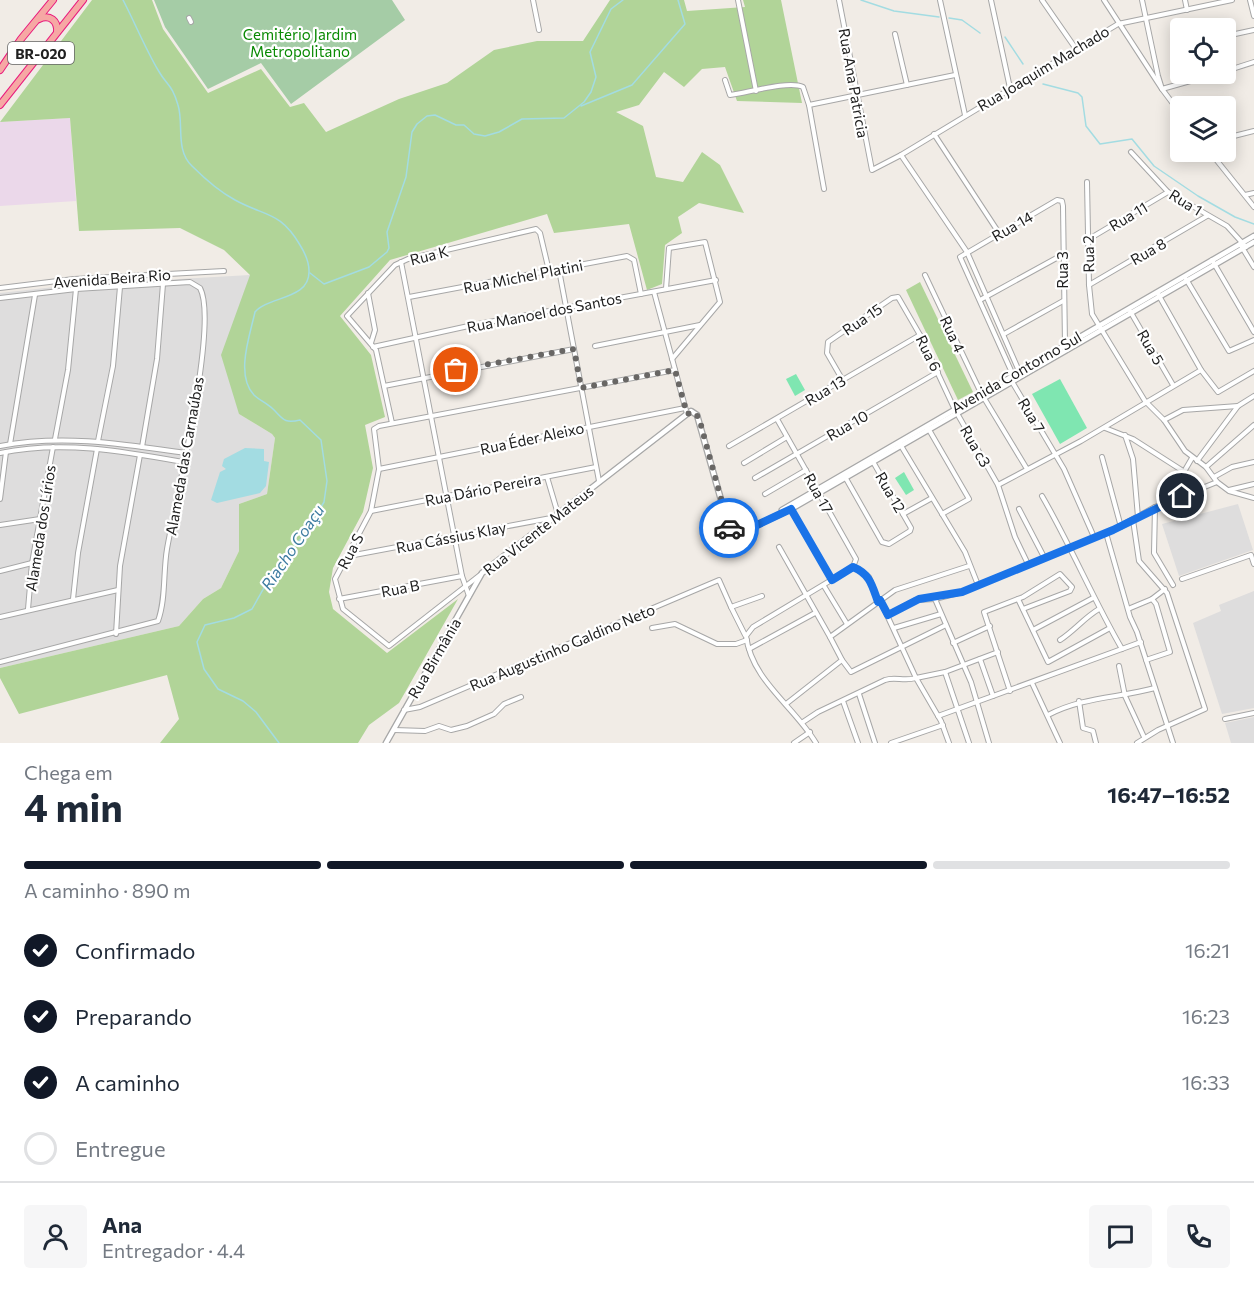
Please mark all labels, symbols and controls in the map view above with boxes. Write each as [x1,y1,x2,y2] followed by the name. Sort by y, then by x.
[1170,18,1236,162] map controls
[1170,18,1236,84] button: locate
[974,21,1112,115] street label: Rua Joaquim Machado
[243,25,357,60] park label: Cemitério Jardim Metropolitano
[835,27,873,139] street label: Rua Ana Patricia
[8,42,74,64] road number: BR-020
[1170,96,1236,162] button: layers
[1166,185,1206,219] street label: Rua 1
[1105,197,1151,235] street label: Rua 11
[988,207,1036,245] street label: Rua 14
[1127,234,1169,268] street label: Rua 8
[1079,235,1097,273] street label: Rua 2
[408,242,450,268] street label: Rua K
[1053,251,1071,289] street label: Rua 3
[462,256,584,296] street label: Rua Michel Platini
[53,265,171,291] street label: Avenida Beira Rio
[465,288,623,336] street label: Rua Manoel dos Santos
[839,299,885,339] street label: Rua 15
[937,313,969,355] street label: Rua 4
[1134,326,1168,368] street label: Rua 5
[948,327,1084,417] street label: Avenida Contorno Sul
[913,332,945,374] street label: Rua 6
[430,344,481,395] pin
[439,353,472,386] icon: bag
[801,371,849,409] street label: Rua 13
[161,375,207,537] street label: Alameda das Carnaúbas
[1015,395,1049,436] street label: Rua 7
[823,406,871,444] street label: Rua 10
[478,417,586,458] street label: Rua Éder Aleixo
[957,422,995,470] street label: Rua c3
[21,463,59,592] street label: Alameda dos Lírios
[423,469,543,509] street label: Rua Dário Pereira
[872,469,910,515] street label: Rua 12
[801,470,837,516] street label: Rua 17
[1156,470,1207,521] pin
[1165,479,1198,512] icon: home
[479,481,597,579] street label: Rua Vicente Mateus
[699,498,759,558] courier
[257,501,327,593] water label: Riacho Coaçu
[713,512,746,545] icon: car
[394,517,508,557] street label: Rua Cássius Klay
[333,530,367,572] street label: Rua S
[379,575,421,601] street label: Rua B
[467,600,657,694] street label: Rua Augustinho Galdino Neto
[404,615,464,701] street label: Rua Birmânia
[24,760,113,784] text: Chega em
[1107,781,1230,808] text: 16:47–16:52
[24,782,123,830] text: 4 min
[24,878,190,902] text: A caminho · 890 m
[24,934,57,967] icon: check
[75,937,196,964] text: Confirmado
[1185,938,1230,962] text: 16:21
[24,1000,57,1033] icon: check
[75,1003,192,1030] text: Preparando
[1182,1004,1230,1028] text: 16:23
[24,1066,57,1099] icon: check
[75,1069,180,1096] text: A caminho
[1182,1070,1230,1094] text: 16:33
[75,1135,166,1162] text: Entregue
[24,1205,87,1268] button: person
[1089,1205,1152,1268] button: chat
[1167,1205,1230,1268] button: phone
[102,1211,142,1238] text: Ana
[102,1238,245,1262] text: Entregador · 4.4

